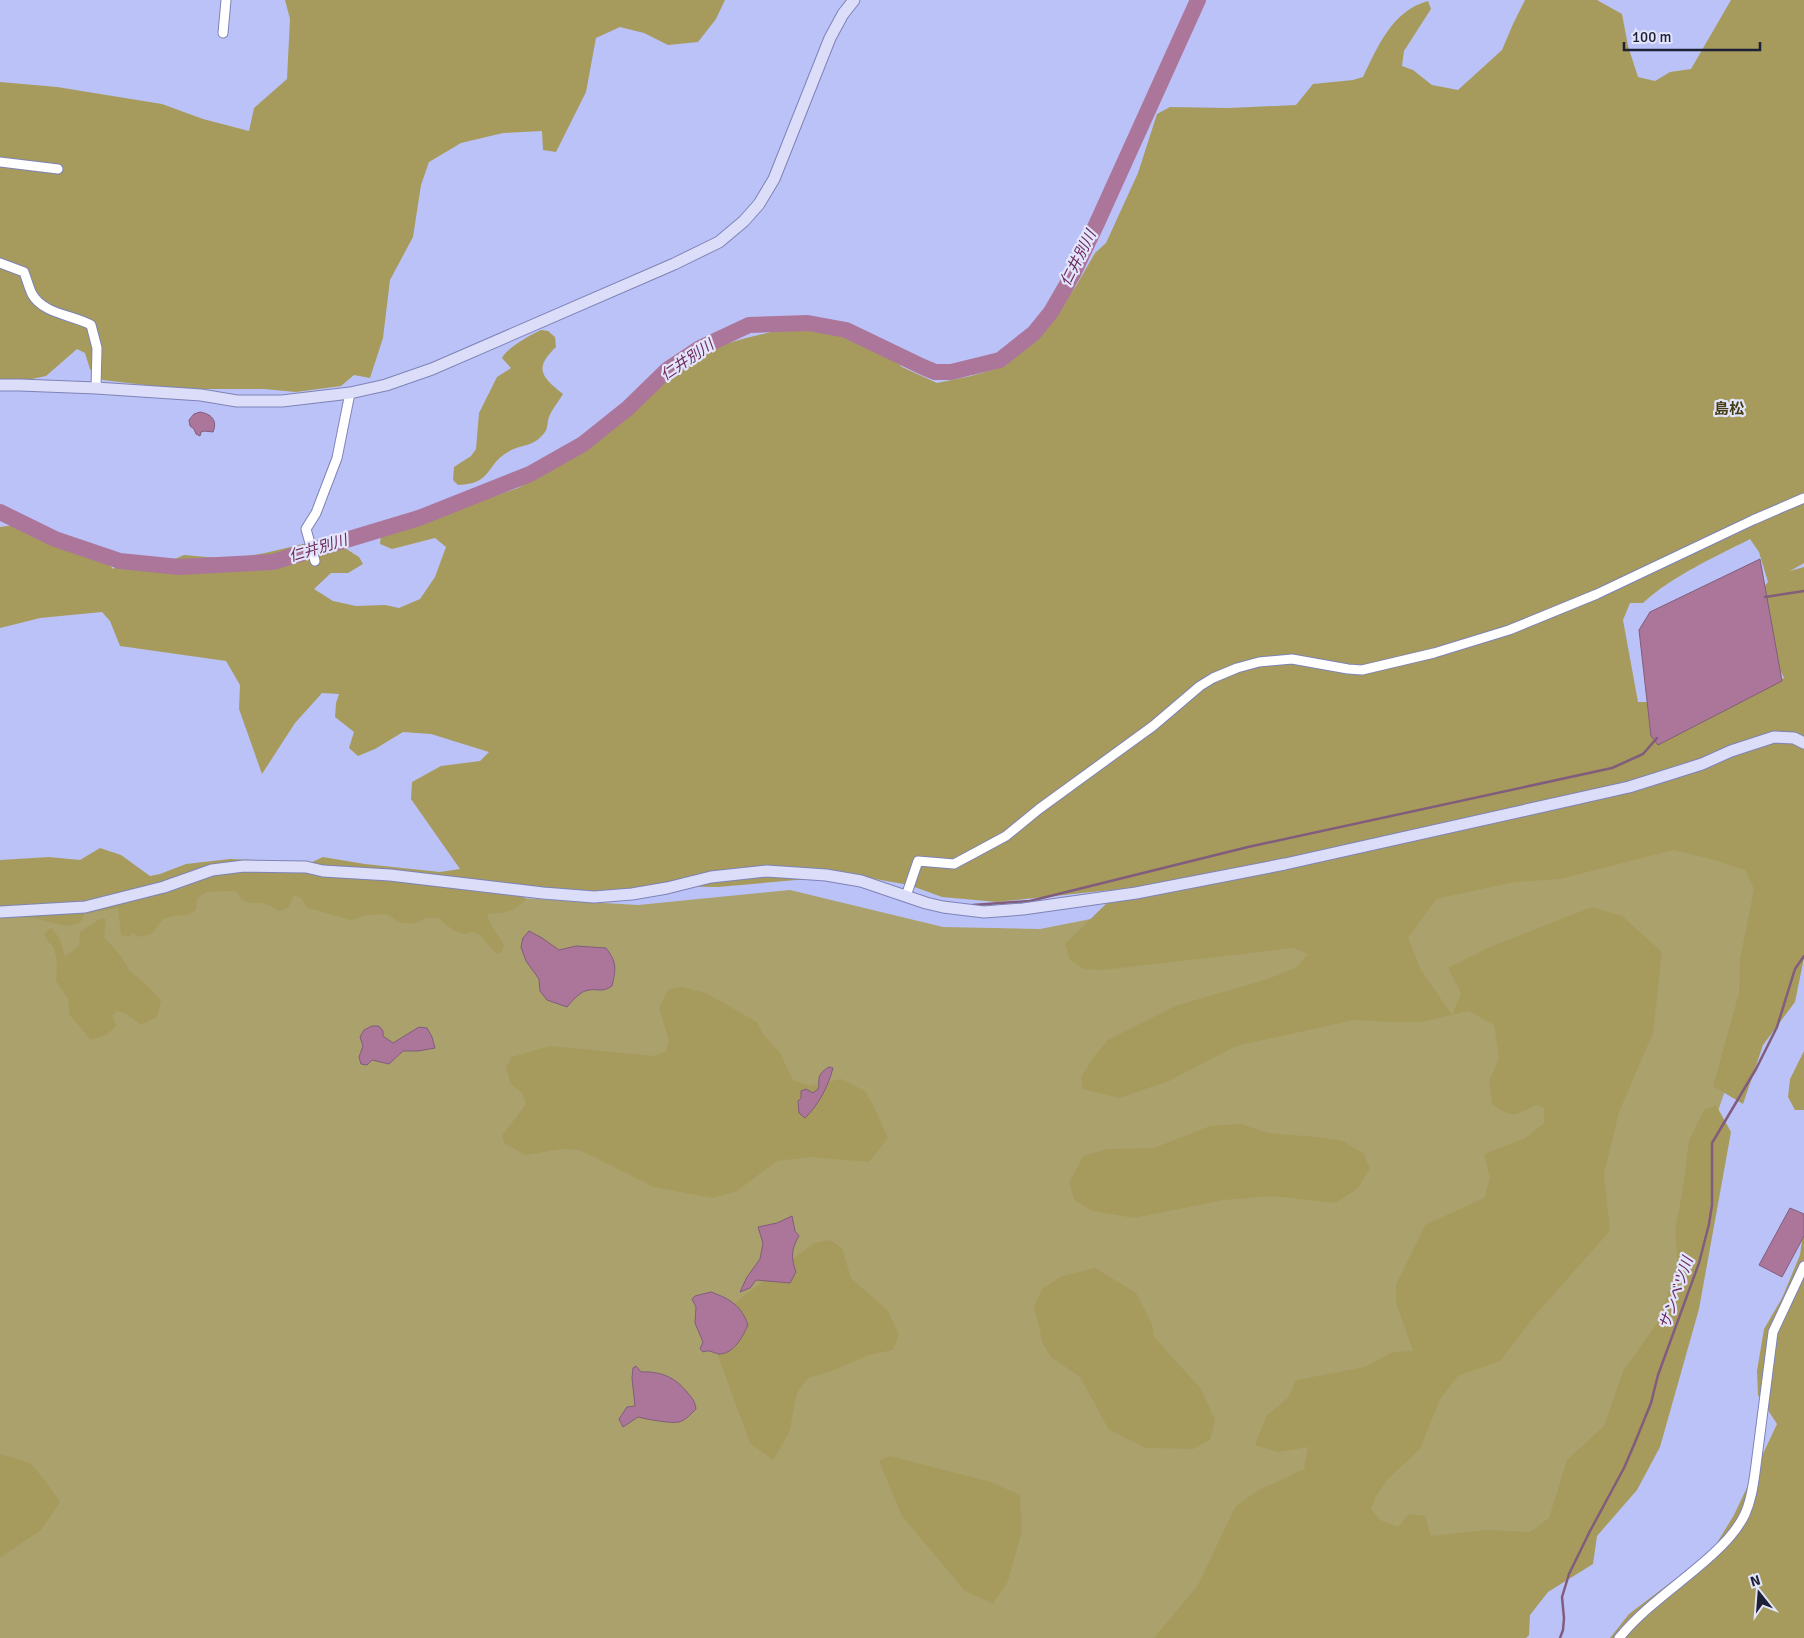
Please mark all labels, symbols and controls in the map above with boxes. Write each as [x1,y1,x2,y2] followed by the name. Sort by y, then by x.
[1624,20,1760,52] scale bar
[1632,28,1672,46] text: 100 m
[1056,225,1101,289] water label: 仁井別川
[657,335,719,384] water label: 仁井別川
[1714,400,1744,418] district label: 島松
[287,530,351,565] water label: 仁井別川
[1655,1253,1697,1331] water label: サンベツ川
[1734,1568,1784,1618] north arrow
[1748,1571,1762,1591] text: N

